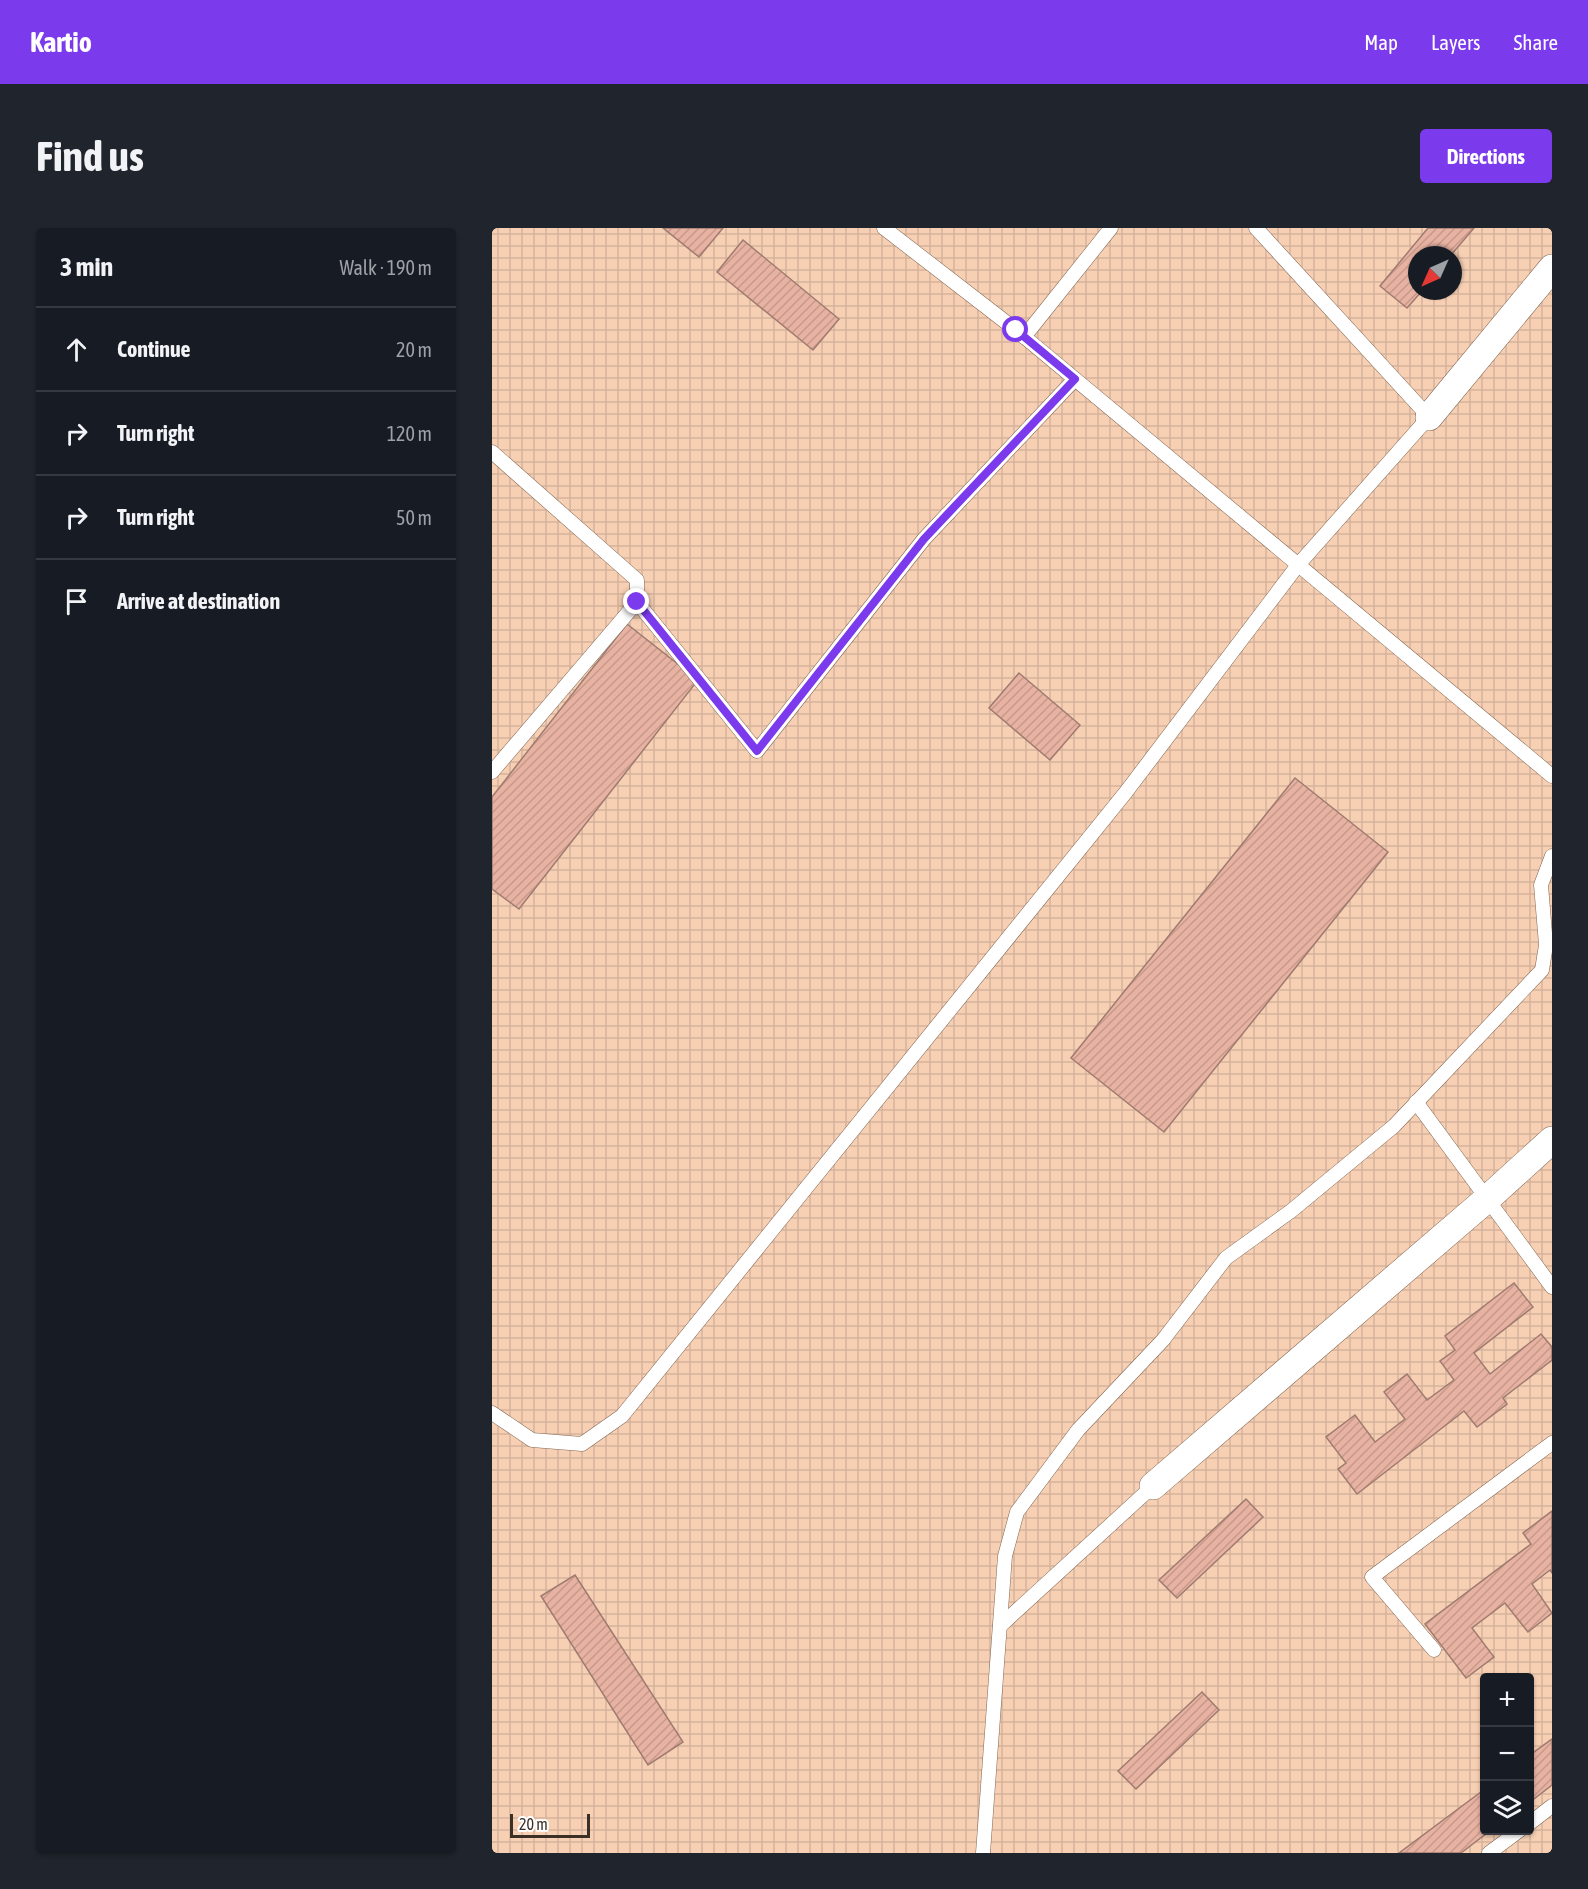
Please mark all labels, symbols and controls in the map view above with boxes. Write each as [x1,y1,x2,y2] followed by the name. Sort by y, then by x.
[30,26,92,58] text: Kartio
[1364,30,1398,54] text: Map
[1431,30,1481,54] text: Layers
[1514,30,1558,54] text: Share
[1420,129,1552,183] button: Directions
[36,132,144,180] text: Find us
[1408,246,1462,300] north arrow
[60,252,113,282] text: 3 min
[340,256,432,279] text: Walk · 190 m
[1002,316,1028,342] route start
[60,333,93,366] icon: ahead
[117,336,191,362] text: Continue
[396,338,432,361] text: 20 m
[60,417,93,450] icon: right
[117,420,194,446] text: Turn right
[387,422,432,445] text: 120 m
[60,501,93,534] icon: right
[117,504,194,530] text: Turn right
[396,506,432,529] text: 50 m
[60,585,93,618] icon: arrive
[117,588,280,614] text: Arrive at destination
[623,588,649,614] route end
[1480,1673,1534,1835] map controls
[1480,1673,1534,1727] button: +
[1480,1727,1534,1781] button: −
[1480,1781,1534,1835] button: layers
[510,1811,590,1838] scale bar
[519,1815,548,1833] text: 20 m

